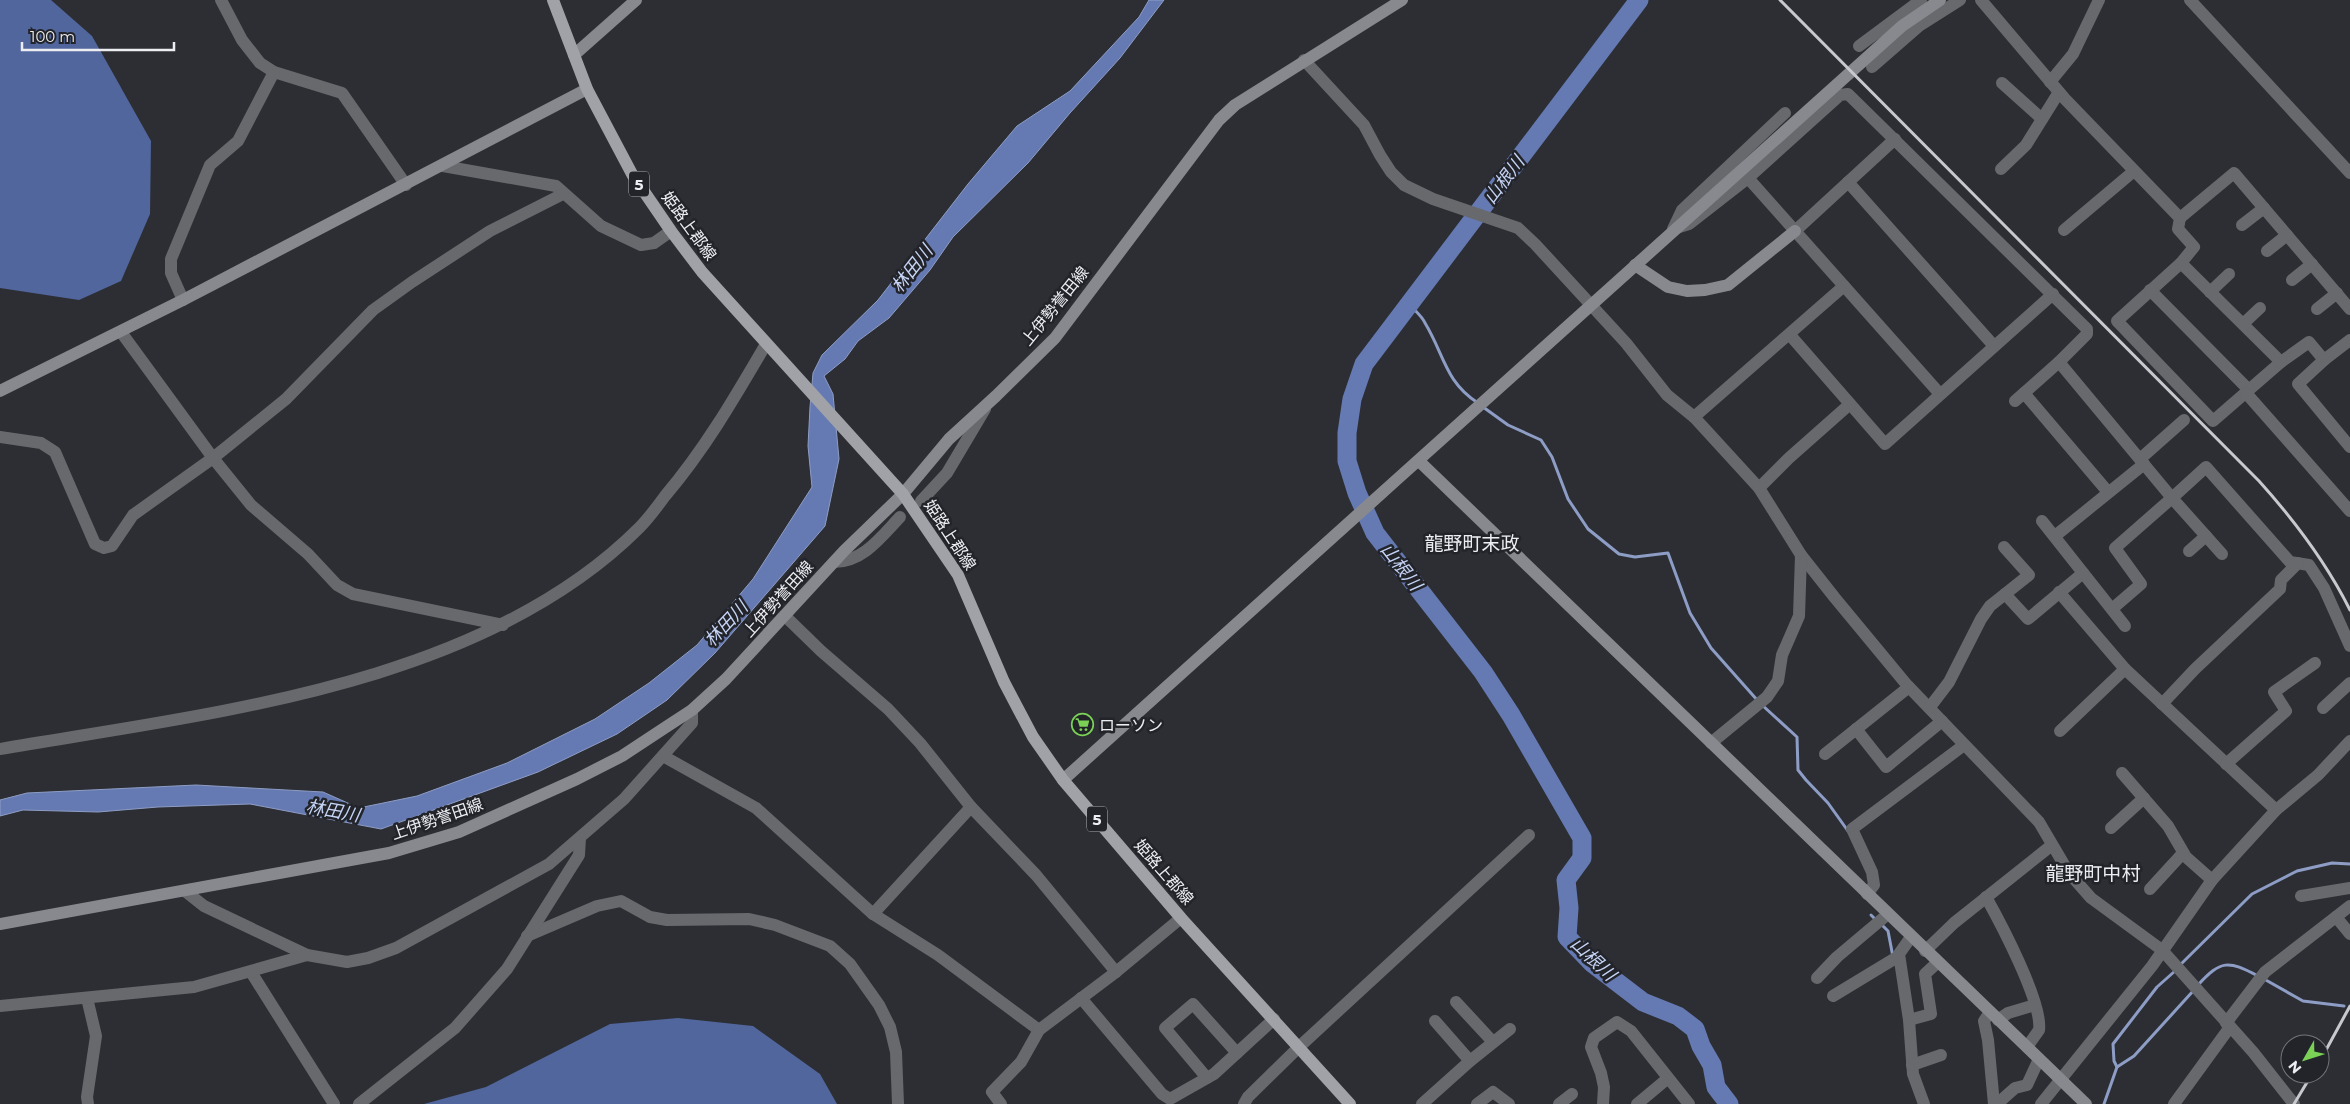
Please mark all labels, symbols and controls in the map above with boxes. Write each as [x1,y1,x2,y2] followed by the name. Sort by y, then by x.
[22,20,175,52] scale bar
[30,27,75,46] text: 100 m
[1479,150,1530,208] water label: 山根川
[629,172,649,196] road number: 5
[658,188,720,264] street label: 姫路上郡線
[887,239,939,297] water label: 林田川
[1017,263,1093,349] street label: 上伊勢誉田線
[920,496,980,574] street label: 姫路上郡線
[1424,532,1520,555] district label: 龍野町末政
[1376,539,1428,597] water label: 山根川
[739,557,817,641] street label: 上伊勢誉田線
[700,595,754,651] water label: 林田川
[1071,713,1095,737] supermarket icon: ローソン
[1099,716,1163,735] place label: ローソン
[389,794,485,844] street label: 上伊勢誉田線
[305,795,363,827] water label: 林田川
[1087,806,1107,832] road number: 5
[1131,836,1197,908] street label: 姫路上郡線
[2045,862,2141,885] district label: 龍野町中村
[1566,933,1622,987] water label: 山根川
[2280,1034,2330,1084] north arrow
[2284,1057,2305,1077] text: N

